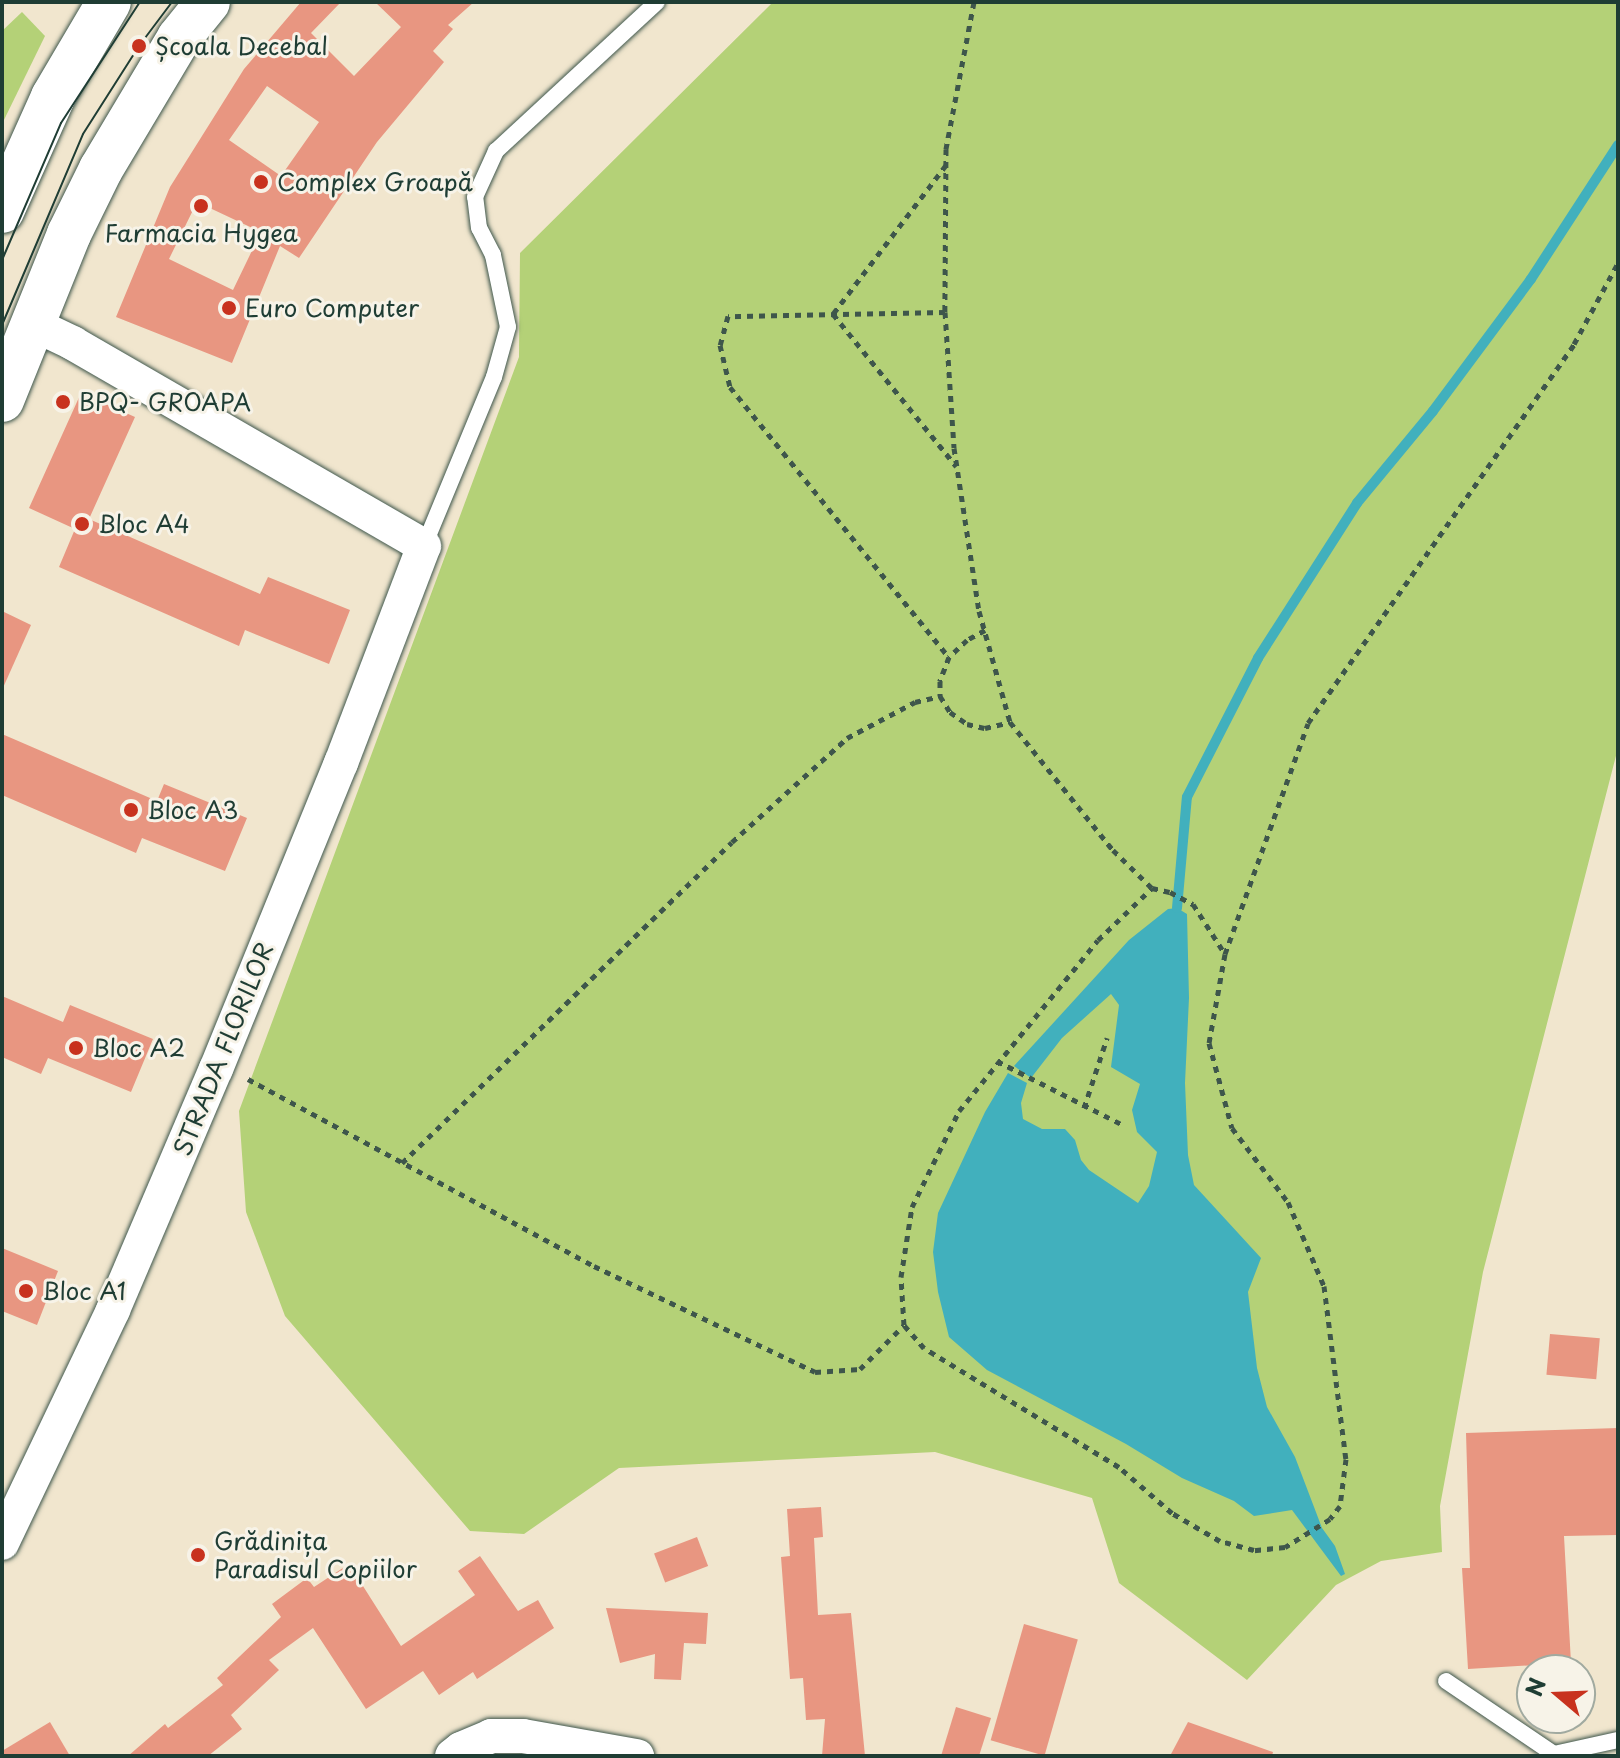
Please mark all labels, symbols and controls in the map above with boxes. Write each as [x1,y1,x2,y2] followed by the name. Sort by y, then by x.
[155,32,329,60] place label: Școala Decebal
[130,37,148,55] marker: Școala Decebal
[277,168,474,196] place label: Complex Groapă
[252,173,270,191] marker: Complex Groapă
[192,197,210,215] marker: Farmacia Hygea
[105,219,297,247] place label: Farmacia Hygea
[245,294,421,322] place label: Euro Computer
[220,299,238,317] marker: Euro Computer
[79,388,252,416] place label: BPQ- GROAPA
[54,393,72,411] marker: BPQ- GROAPA
[98,510,190,538] place label: Bloc A4
[73,515,91,533] marker: Bloc A4
[147,796,239,824] place label: Bloc A3
[122,801,140,819] marker: Bloc A3
[167,938,279,1160] street label: STRADA FLORILOR
[92,1034,185,1062] place label: Bloc A2
[67,1039,85,1057] marker: Bloc A2
[42,1277,126,1305] place label: Bloc A1
[17,1282,35,1300] marker: Bloc A1
[214,1527,417,1583] place label: Grădinița Paradisul Copiilor
[189,1546,207,1564] marker: Grădinița Paradisul Copiilor
[1516,1654,1596,1734] north arrow
[1516,1673,1553,1700] text: N

